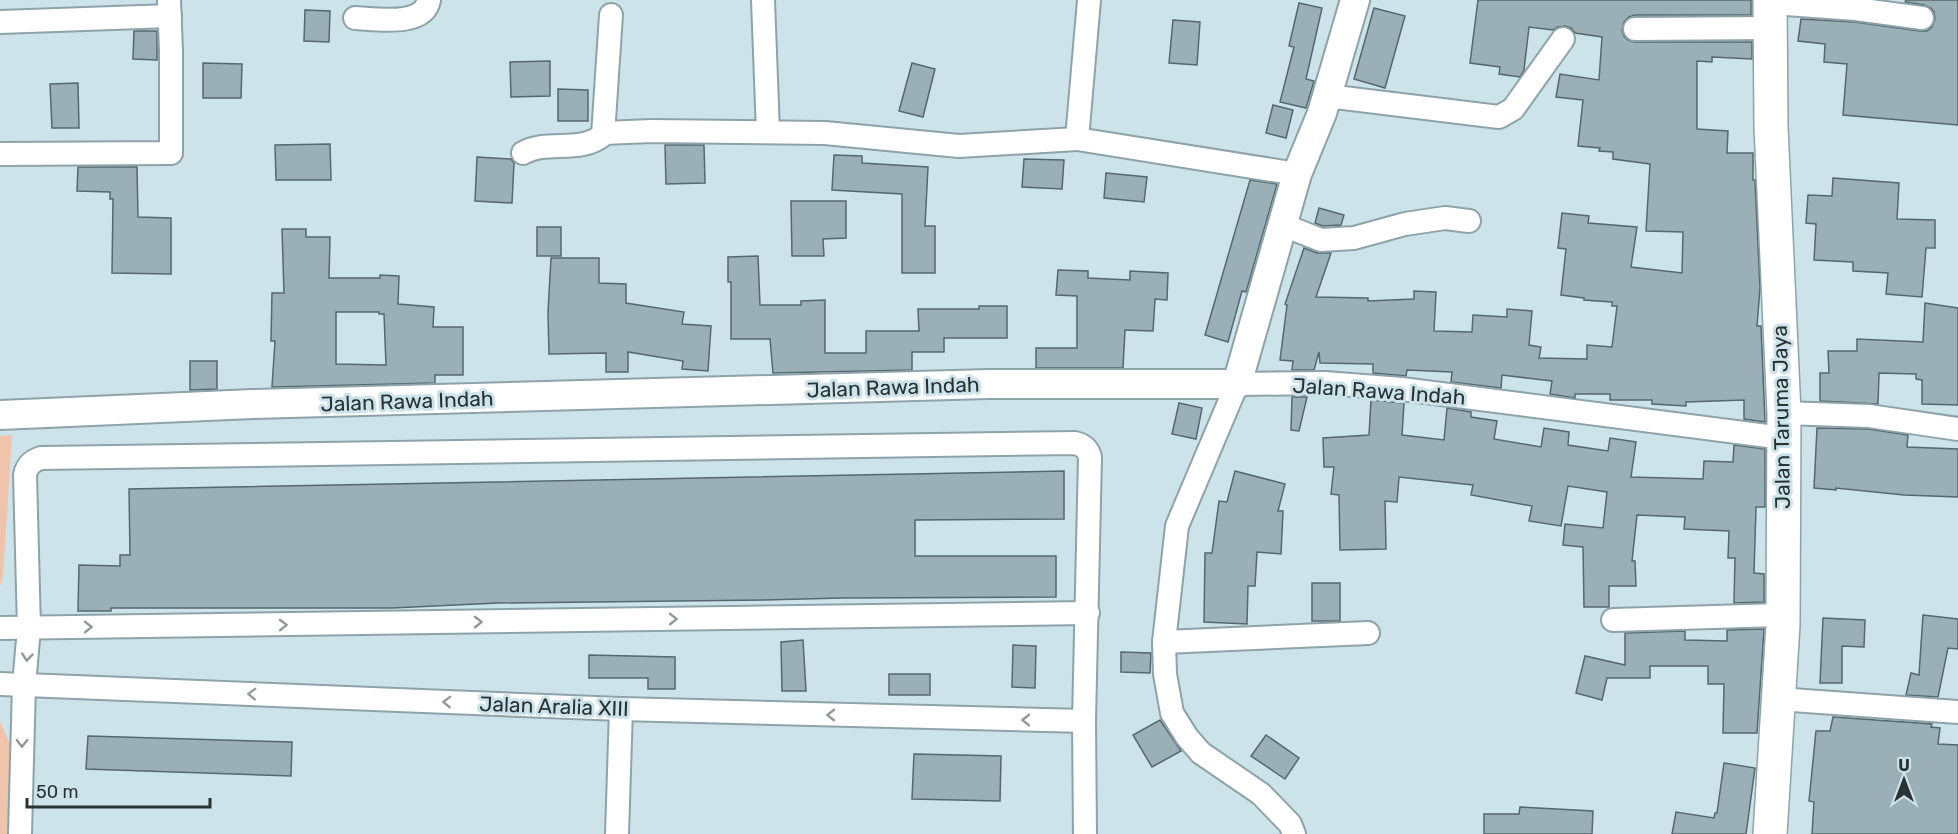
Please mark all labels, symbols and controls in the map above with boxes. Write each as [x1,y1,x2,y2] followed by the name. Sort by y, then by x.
[1767,325,1795,509] street label: Jalan Taruma Jaya
[806,371,980,403] street label: Jalan Rawa Indah
[1292,372,1466,410] street label: Jalan Rawa Indah
[320,385,494,417] street label: Jalan Rawa Indah
[668,613,677,625] one-way arrow
[473,616,482,628] one-way arrow
[278,619,287,631] one-way arrow
[83,621,92,634] one-way arrow
[21,652,34,661] one-way arrow
[248,688,257,701] one-way arrow
[479,691,629,721] street label: Jalan Aralia XIII
[443,696,452,708] one-way arrow
[826,708,835,721] one-way arrow
[1021,713,1030,726] one-way arrow
[16,739,29,748] one-way arrow
[1874,750,1934,810] north arrow
[1898,756,1910,775] text: U
[27,771,210,809] scale bar
[36,781,79,803] text: 50 m

